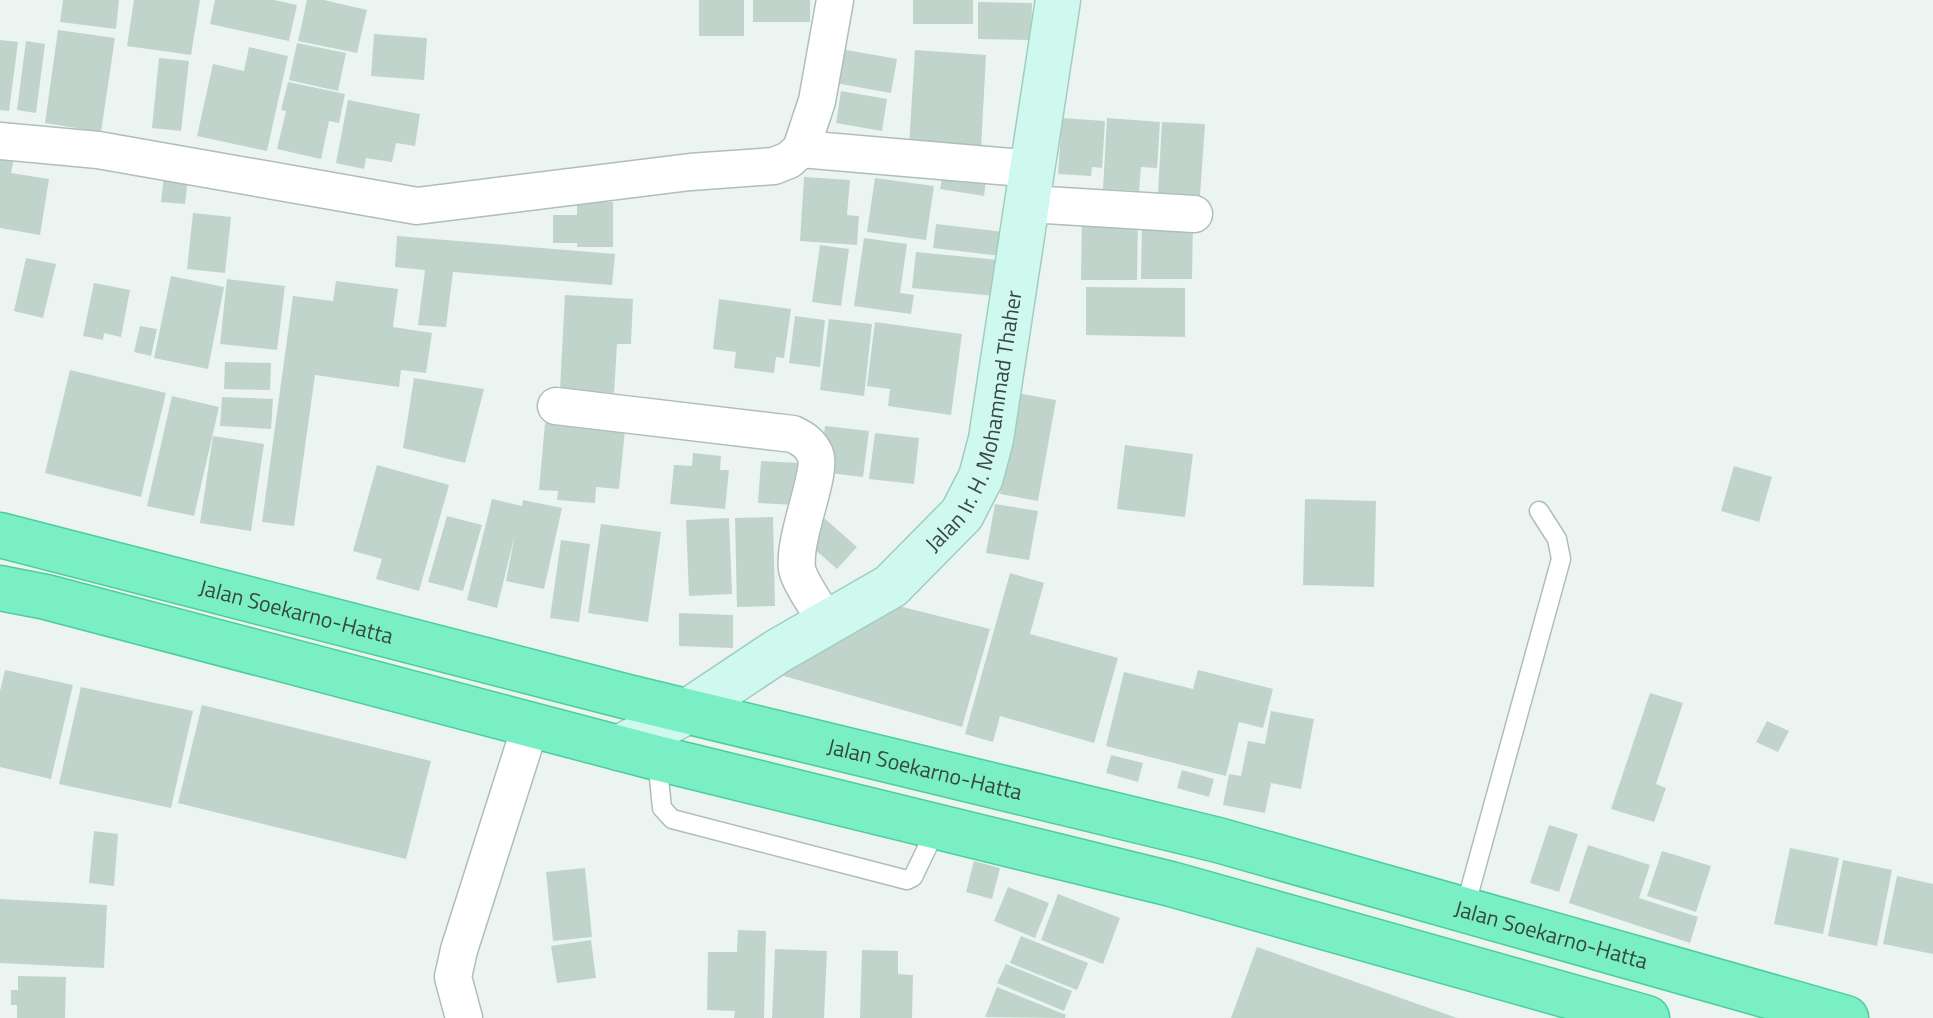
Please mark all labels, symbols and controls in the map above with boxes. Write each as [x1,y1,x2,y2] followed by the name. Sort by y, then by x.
[917,287,1031,559] street label: Jalan Ir. H. Mohammad Thaher
[195,570,397,653] street label: Jalan Soekarno-Hatta
[824,729,1026,809] street label: Jalan Soekarno-Hatta
[1451,891,1652,978] street label: Jalan Soekarno-Hatta

